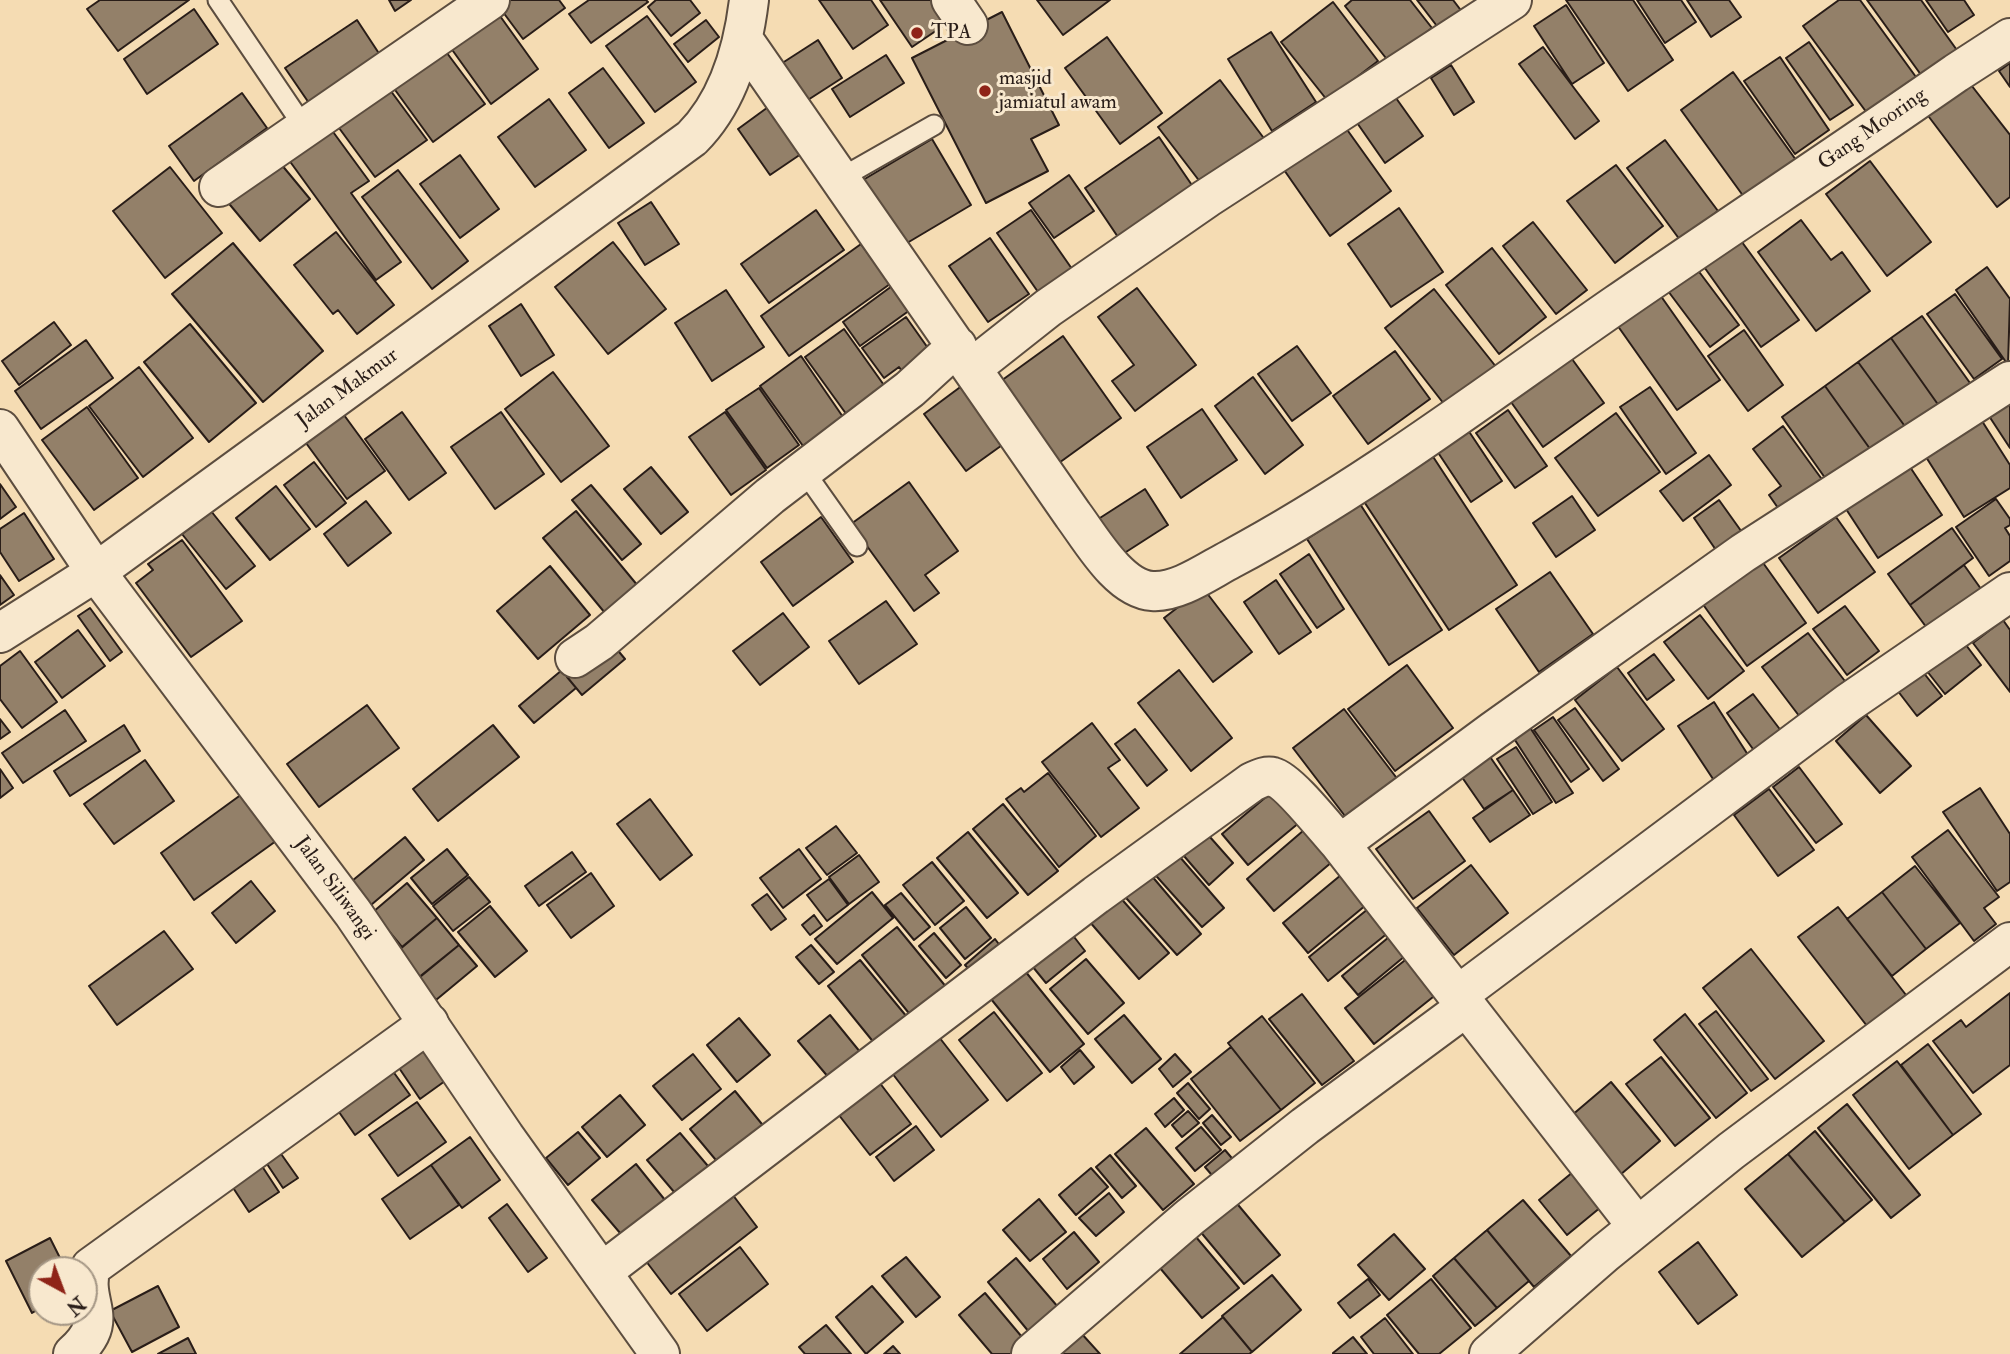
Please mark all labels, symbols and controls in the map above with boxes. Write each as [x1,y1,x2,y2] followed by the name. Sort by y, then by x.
[931,20,972,46] place label: TPA
[909,25,925,41] marker: TPA
[999,66,1117,116] place label: masjid jamiatul awam
[977,83,993,99] marker: masjid jamiatul awam
[1814,83,1932,177] street label: Gang Mooring
[292,344,404,434] street label: Jalan Makmur
[288,832,380,946] street label: Jalan Siliwangi
[28,1256,98,1326] north arrow
[61,1291,90,1320] text: N

